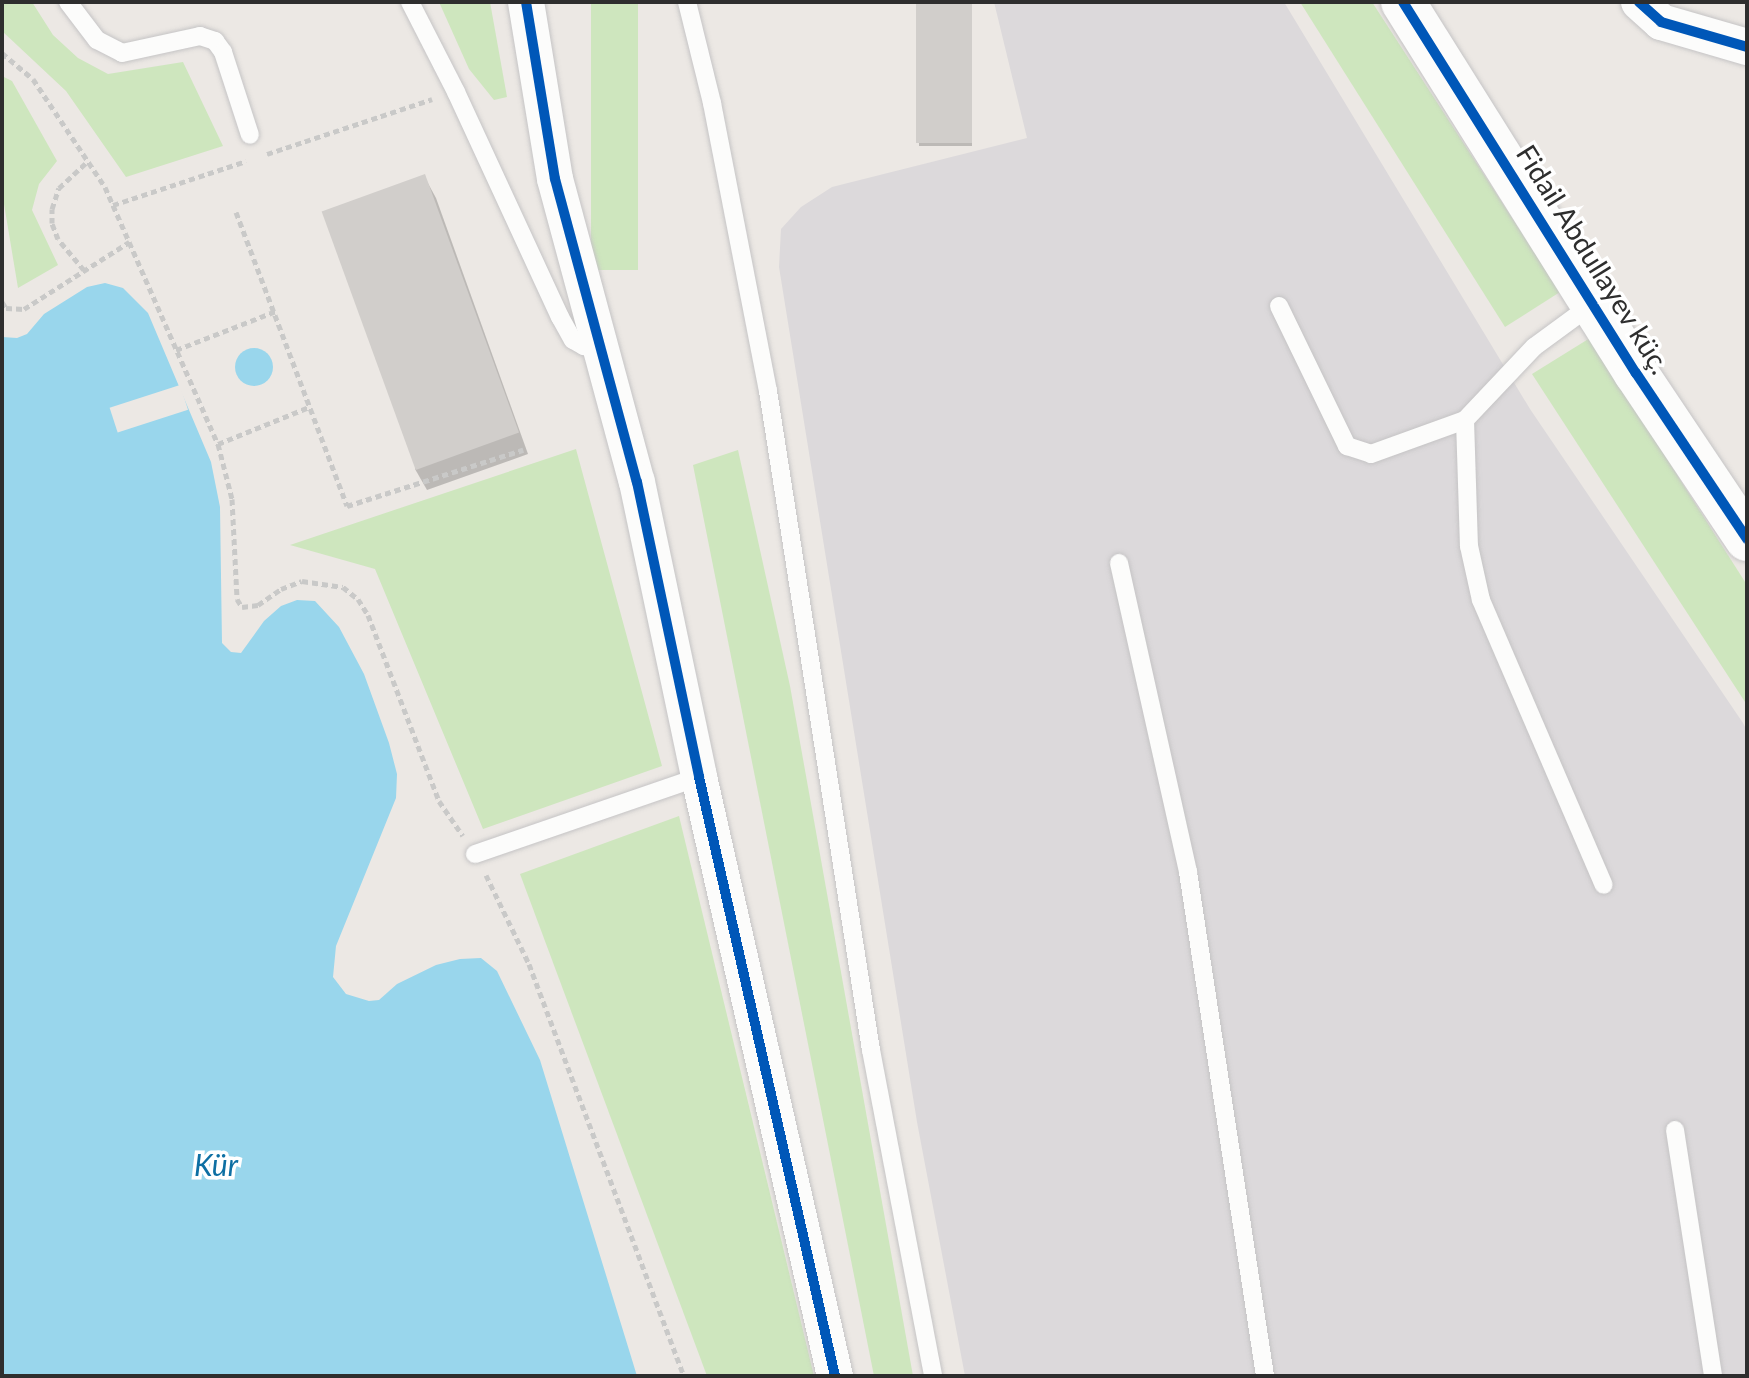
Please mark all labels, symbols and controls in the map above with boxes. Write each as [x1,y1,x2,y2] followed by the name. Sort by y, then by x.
[1509,138,1679,380] street label: Fidail Abdullayev küç.
[194,1146,238,1182] water label: Kür

